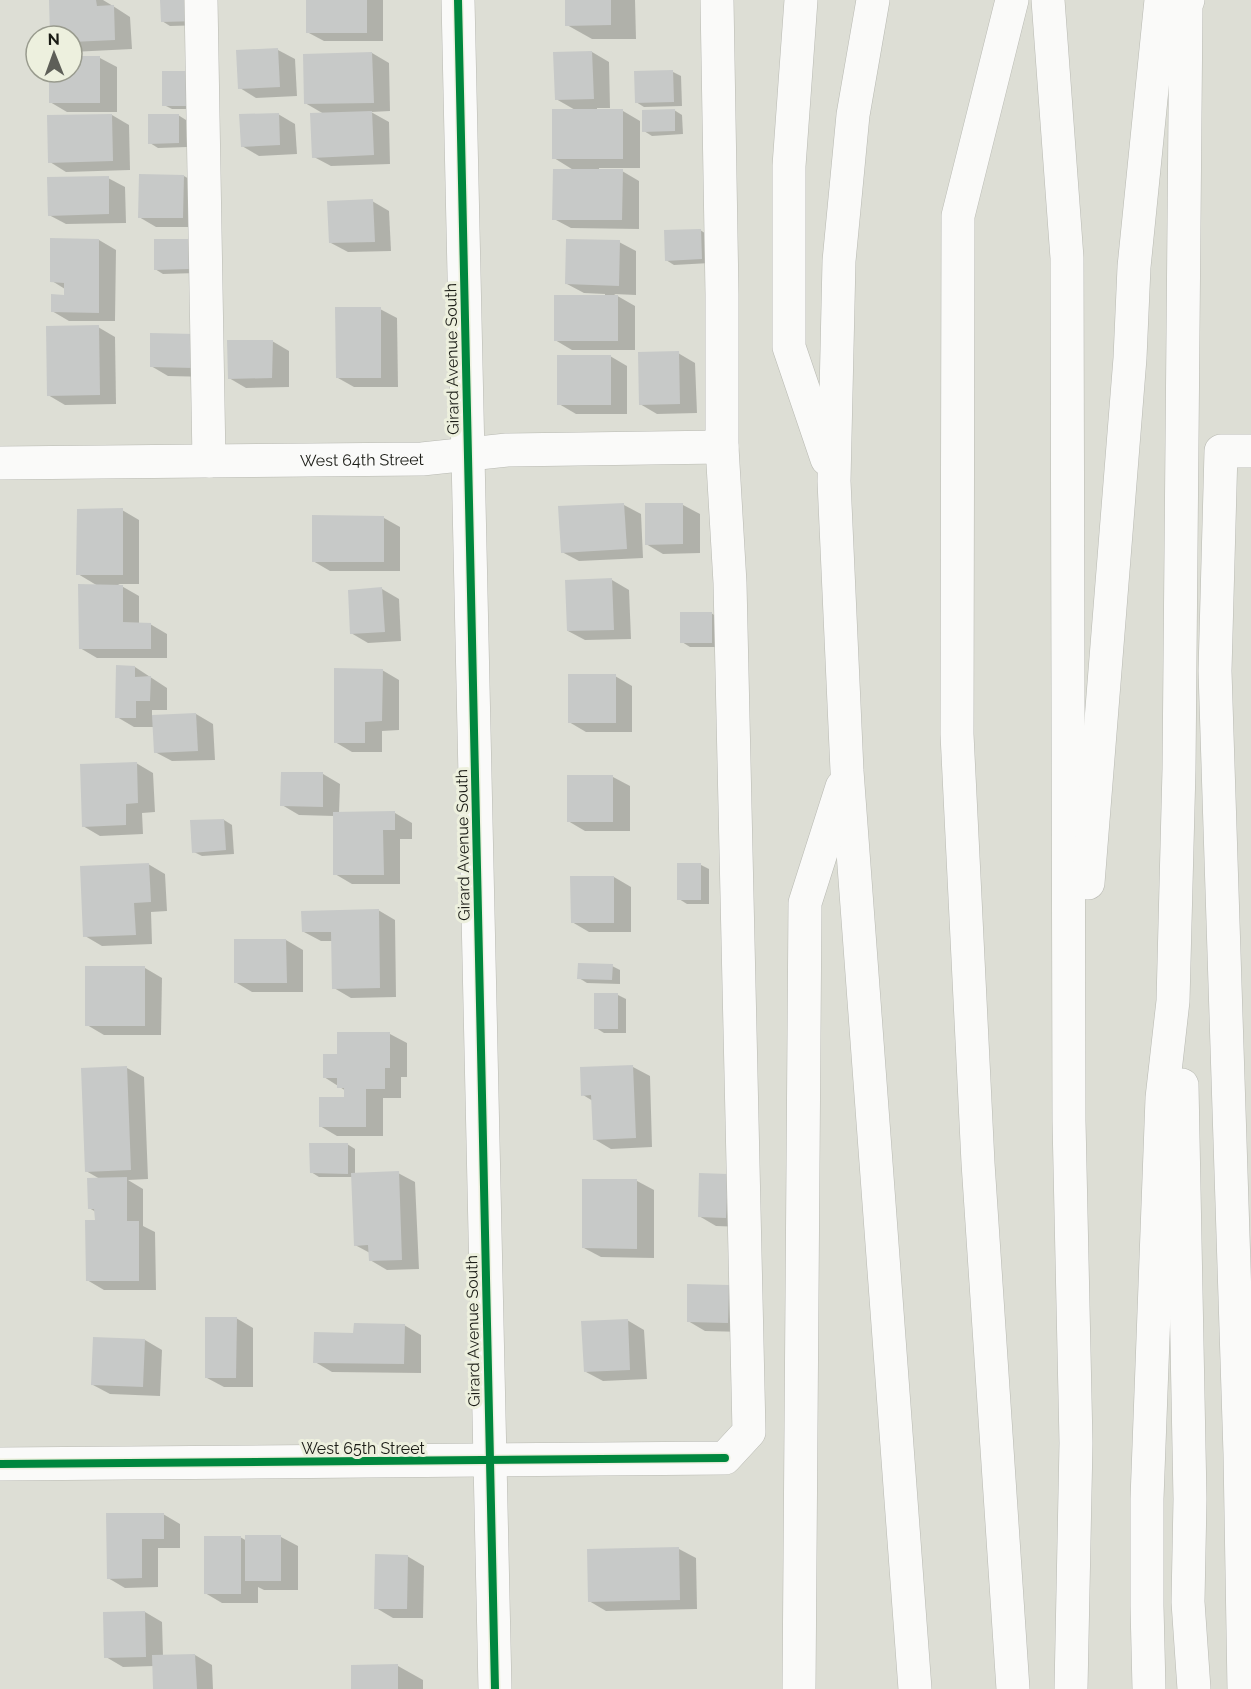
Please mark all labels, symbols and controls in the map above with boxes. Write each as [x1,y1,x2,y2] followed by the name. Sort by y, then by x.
[24,24,84,84] north arrow
[47,30,60,49] text: N
[441,283,463,435] street label: Girard Avenue South
[300,449,425,470] street label: West 64th Street
[452,769,474,921] street label: Girard Avenue South
[462,1255,484,1407] street label: Girard Avenue South
[301,1439,425,1458] street label: West 65th Street

